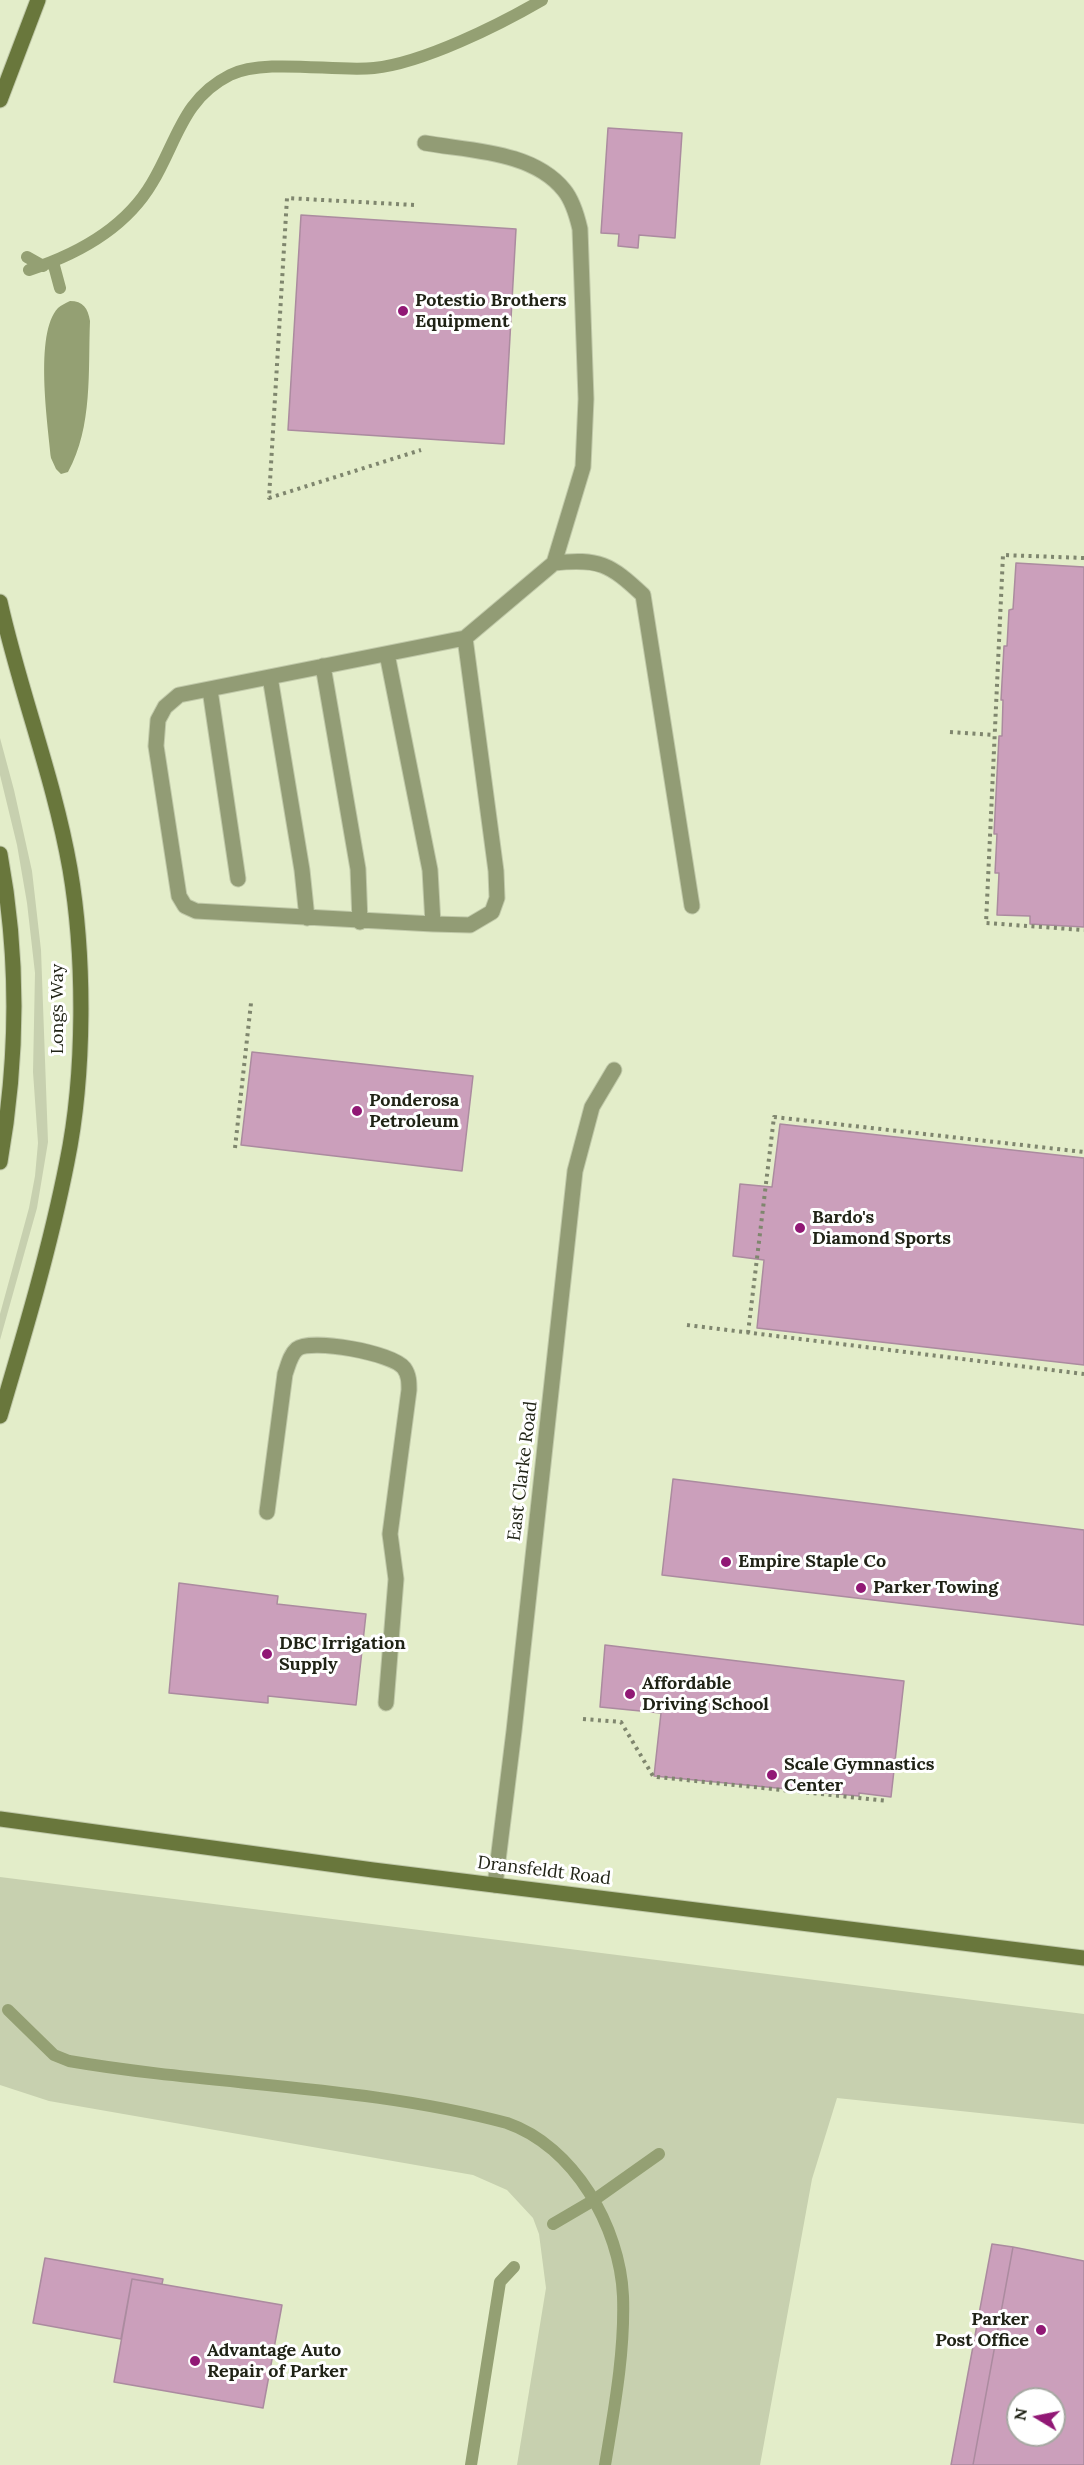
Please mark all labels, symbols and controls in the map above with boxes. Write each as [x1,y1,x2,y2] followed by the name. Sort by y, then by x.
[415,290,566,332] place label: Potestio Brothers Equipment
[396,304,410,318] marker: Potestio Brothers Equipment
[47,964,69,1054] street label: Longs Way
[369,1090,459,1132] place label: Ponderosa Petroleum
[350,1104,364,1118] marker: Ponderosa Petroleum
[812,1207,951,1250] place label: Bardo's Diamond Sports
[793,1221,807,1235] marker: Bardo's Diamond Sports
[504,1400,542,1542] street label: East Clarke Road
[738,1551,886,1573] place label: Empire Staple Co
[719,1555,733,1569] marker: Empire Staple Co
[873,1577,998,1599] place label: Parker Towing
[854,1581,868,1595] marker: Parker Towing
[279,1633,406,1676] place label: DBC Irrigation Supply
[260,1647,274,1661] marker: DBC Irrigation Supply
[642,1673,769,1716] place label: Affordable Driving School
[623,1687,637,1701] marker: Affordable Driving School
[784,1754,934,1796] place label: Scale Gymnastics Center
[765,1768,779,1782] marker: Scale Gymnastics Center
[476,1852,612,1890] street label: Dransfeldt Road
[935,2309,1029,2352] place label: Parker Post Office
[1034,2323,1048,2337] marker: Parker Post Office
[207,2340,348,2382] place label: Advantage Auto Repair of Parker
[188,2354,202,2368] marker: Advantage Auto Repair of Parker
[1006,2387,1066,2447] north arrow
[1009,2406,1031,2422] text: N

